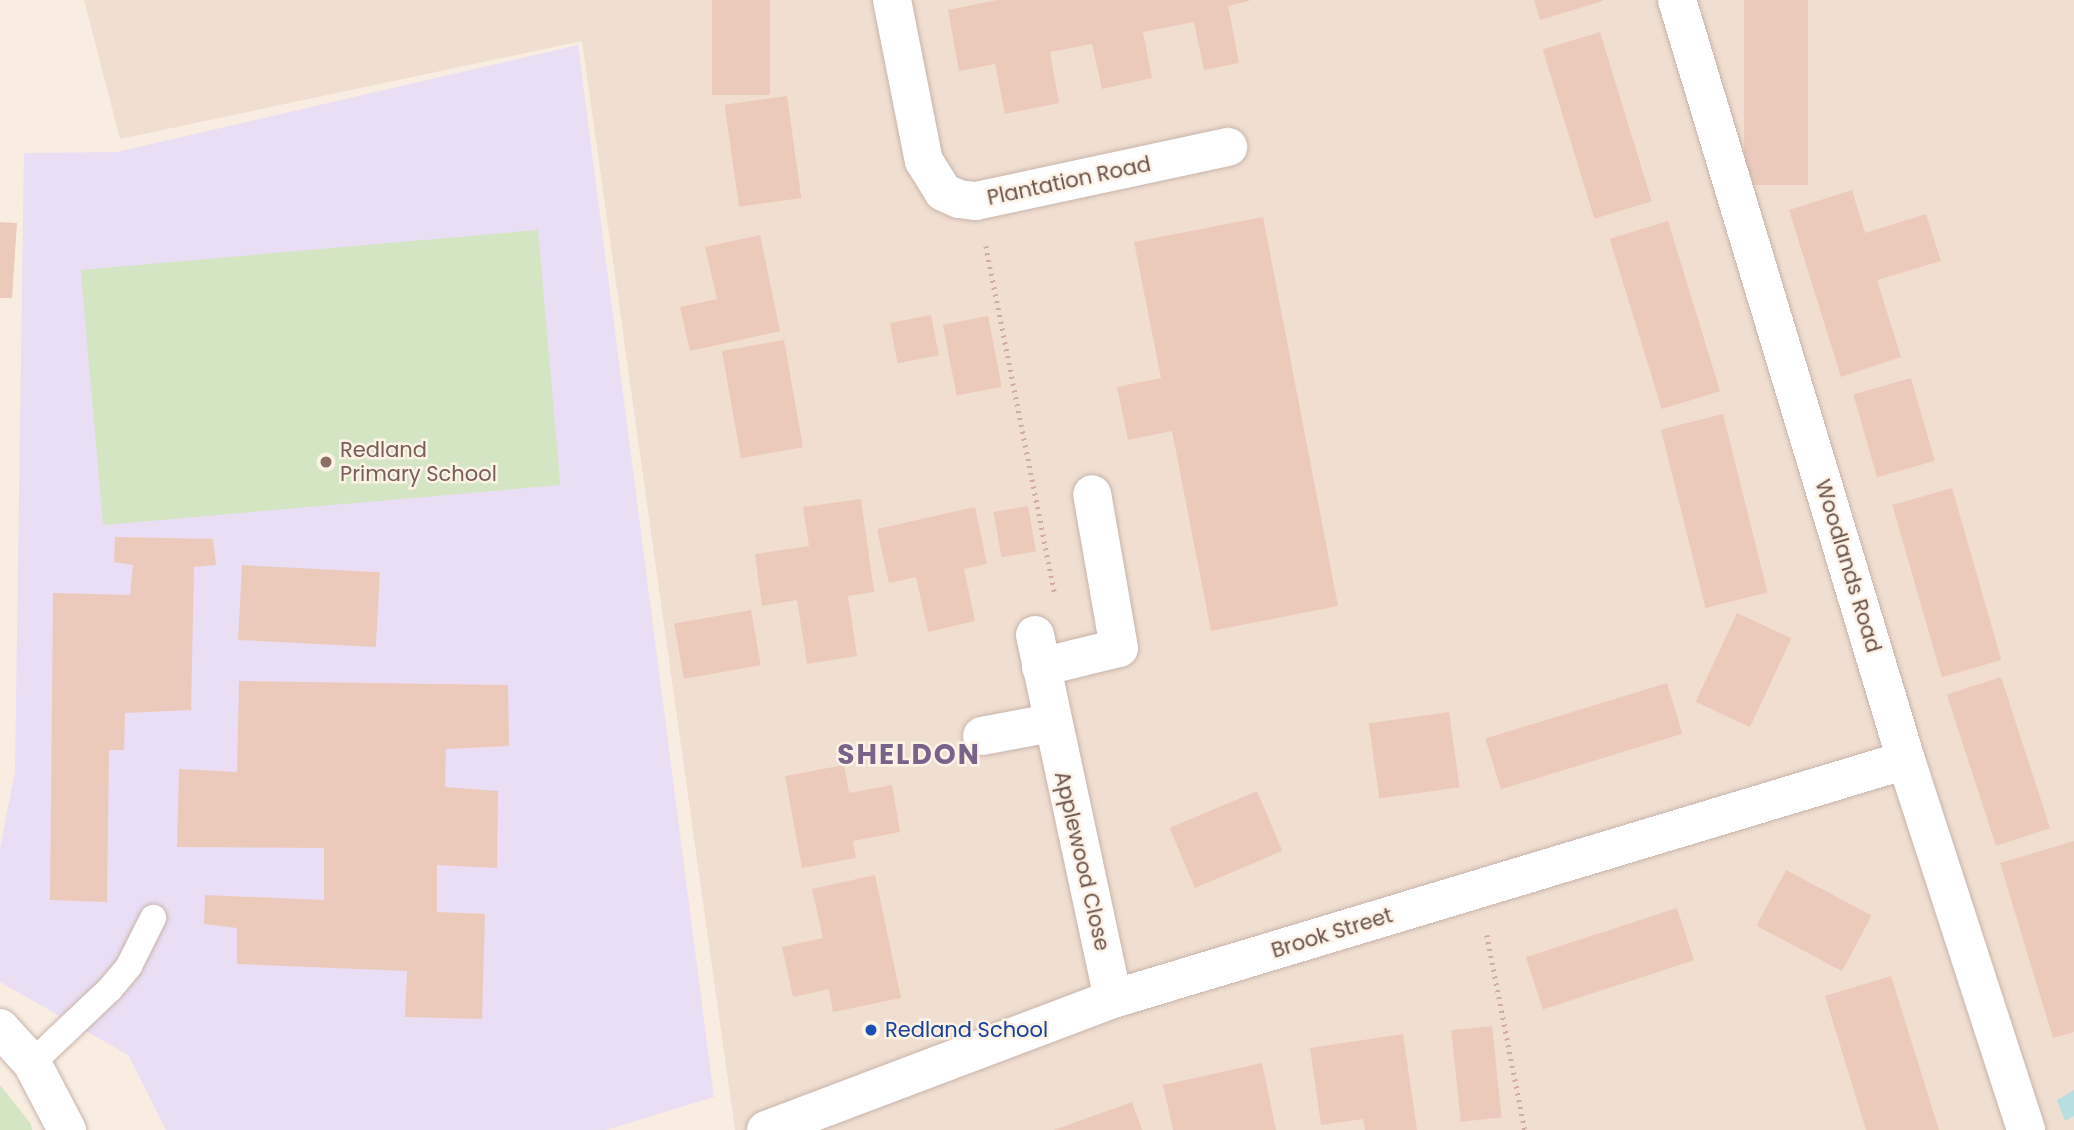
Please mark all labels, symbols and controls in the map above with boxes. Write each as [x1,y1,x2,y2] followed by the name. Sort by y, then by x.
[985,151,1153,211] street label: Plantation Road
[340,437,497,487] place label: Redland Primary School
[318,454,334,470] marker: Redland Primary School
[1810,476,1886,656] street label: Woodlands Road
[838,738,980,772] district label: SHELDON
[1049,769,1115,953] street label: Applewood Close
[1268,903,1396,963] street label: Brook Street
[885,1017,1048,1043] place label: Redland School
[863,1022,879,1038] marker: Redland School

